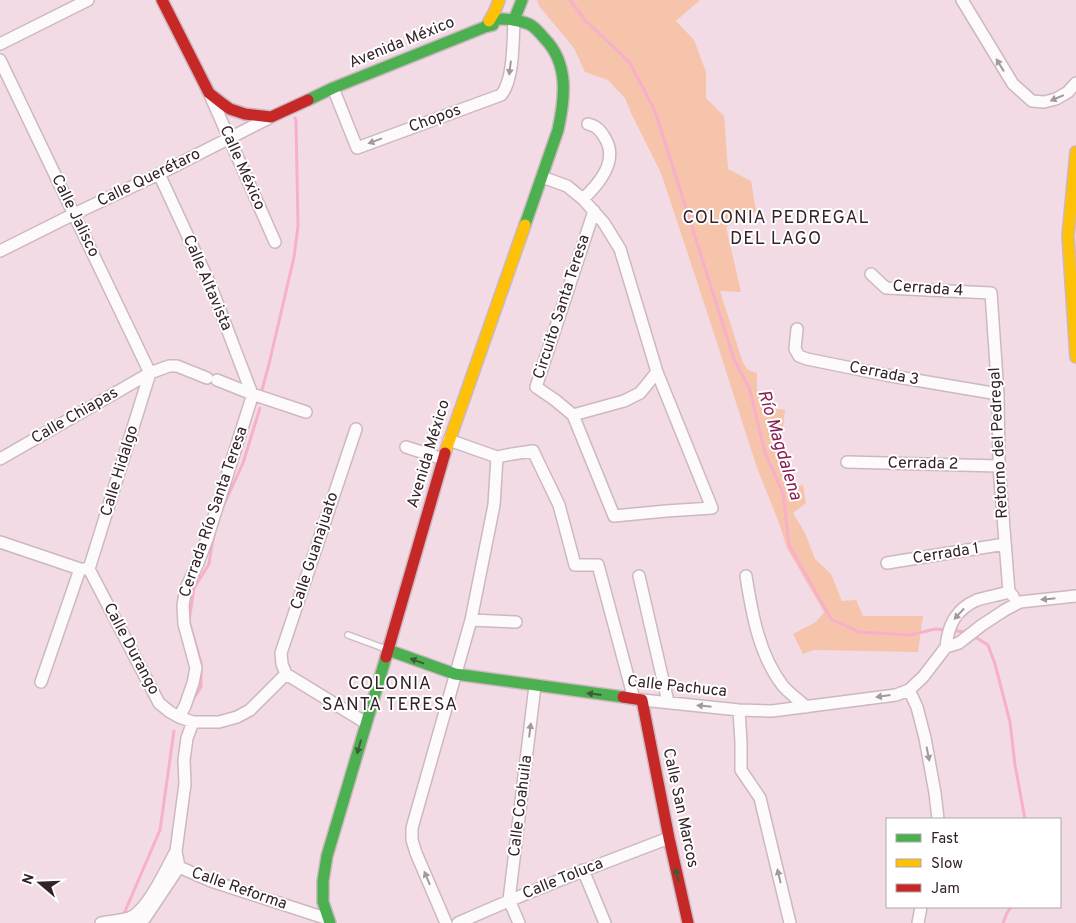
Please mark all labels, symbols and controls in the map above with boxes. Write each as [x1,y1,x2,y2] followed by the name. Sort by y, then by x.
[346,13,458,73] street label: Avenida México
[996,58,1005,71] one-way arrow
[506,61,514,77] one-way arrow
[1050,94,1064,102] one-way arrow
[406,100,464,138] street label: Chopos
[214,123,270,213] street label: Calle México
[367,137,382,145] one-way arrow
[94,144,204,212] street label: Calle Querétaro
[46,171,104,261] street label: Calle Jalisco
[682,207,870,251] district label: COLONIA PEDREGAL DEL LAGO
[178,232,236,334] street label: Calle Altavista
[529,232,595,382] street label: Circuito Santa Teresa
[892,277,964,301] street label: Cerrada 4
[847,357,921,391] street label: Cerrada 3
[985,367,1013,519] street label: Retorno del Pedregal
[28,383,122,449] street label: Calle Chiapas
[751,387,807,504] water label: Río Magdalena
[403,397,455,511] street label: Avenida México
[97,423,143,519] street label: Calle Hidalgo
[175,424,253,600] street label: Cerrada Río Santa Teresa
[887,453,959,475] street label: Cerrada 2
[287,490,343,612] street label: Calle Guanajuato
[911,539,981,569] street label: Cerrada 1
[1040,595,1056,603] one-way arrow
[98,600,164,698] street label: Calle Durango
[954,607,965,620] one-way arrow
[410,657,425,664] one-way arrow
[626,672,728,702] street label: Calle Pachuca
[322,673,458,717] district label: COLONIA SANTA TERESA
[585,690,601,698] one-way arrow
[875,693,891,701] one-way arrow
[696,702,712,710] one-way arrow
[526,722,534,738] one-way arrow
[355,739,363,754] one-way arrow
[658,746,702,870] street label: Calle San Marcos
[924,747,932,763] one-way arrow
[505,754,537,858] street label: Calle Coahuila
[886,818,1061,908] legend
[931,830,959,849] text: Fast
[520,854,606,904] street label: Calle Toluca
[931,855,963,874] text: Slow
[15,858,65,908] north arrow
[188,863,290,915] street label: Calle Reforma
[673,868,681,883] one-way arrow
[775,868,783,883] one-way arrow
[422,871,430,885] one-way arrow
[19,872,39,887] text: N
[931,880,960,899] text: Jam

